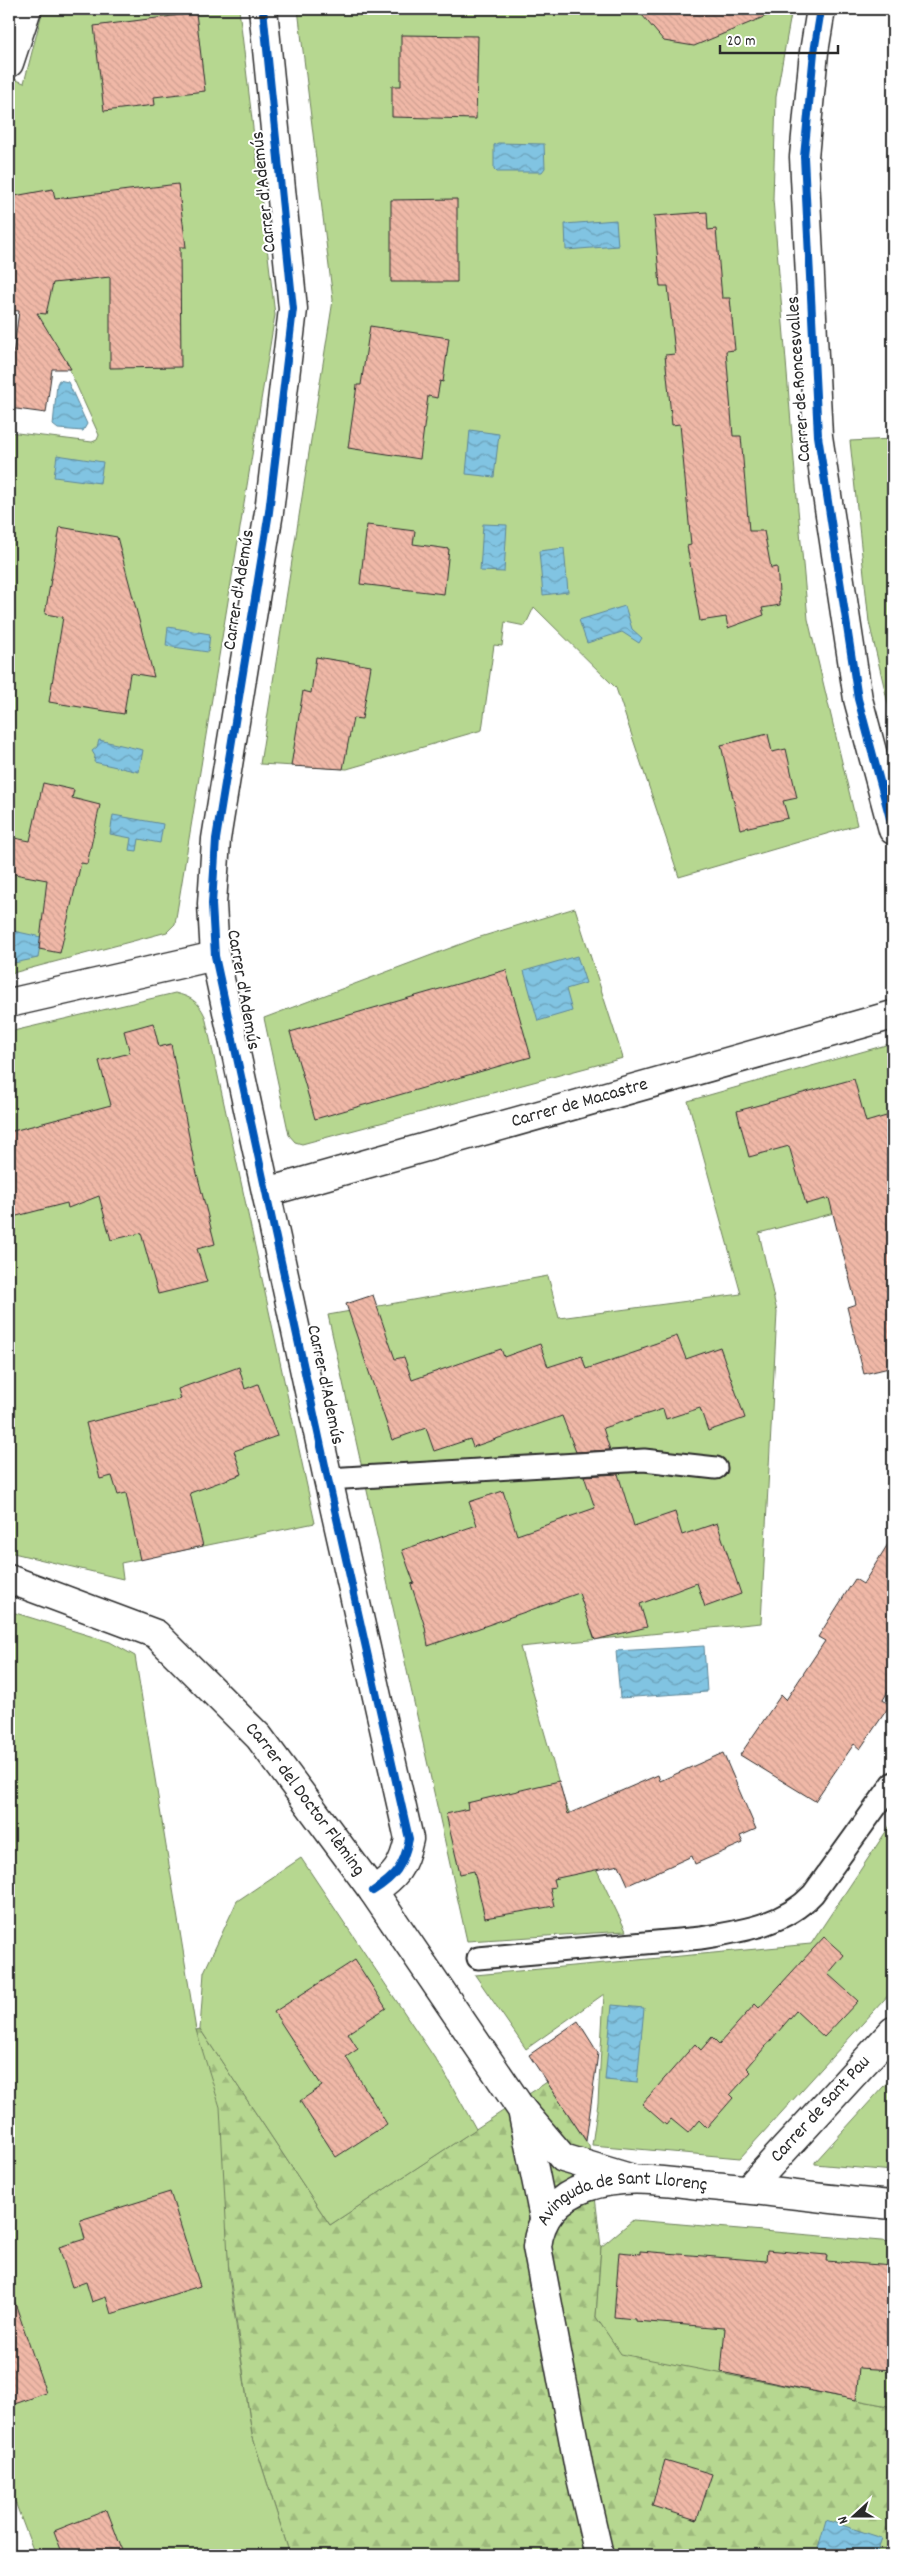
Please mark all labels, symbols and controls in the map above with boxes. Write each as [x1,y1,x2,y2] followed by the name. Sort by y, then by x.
[720,22,837,54] scale bar
[727,31,755,53] text: 20 m
[245,130,285,254] street label: Carrer d'Ademús
[781,295,819,463] street label: Carrer de Roncesvalles
[217,528,263,652] street label: Carrer d'Ademús
[218,928,266,1052] street label: Carrer d'Ademús
[508,1071,651,1136] street label: Carrer de Macastre
[298,1323,350,1447] street label: Carrer d'Ademús
[238,1716,371,1882] street label: Carrer del Doctor Flèming
[765,2050,877,2169] street label: Carrer de Sant Pau
[531,2166,708,2231] street label: Avinguda de Sant Llorenç
[830,2492,880,2542] north arrow
[833,2513,854,2527] text: N

